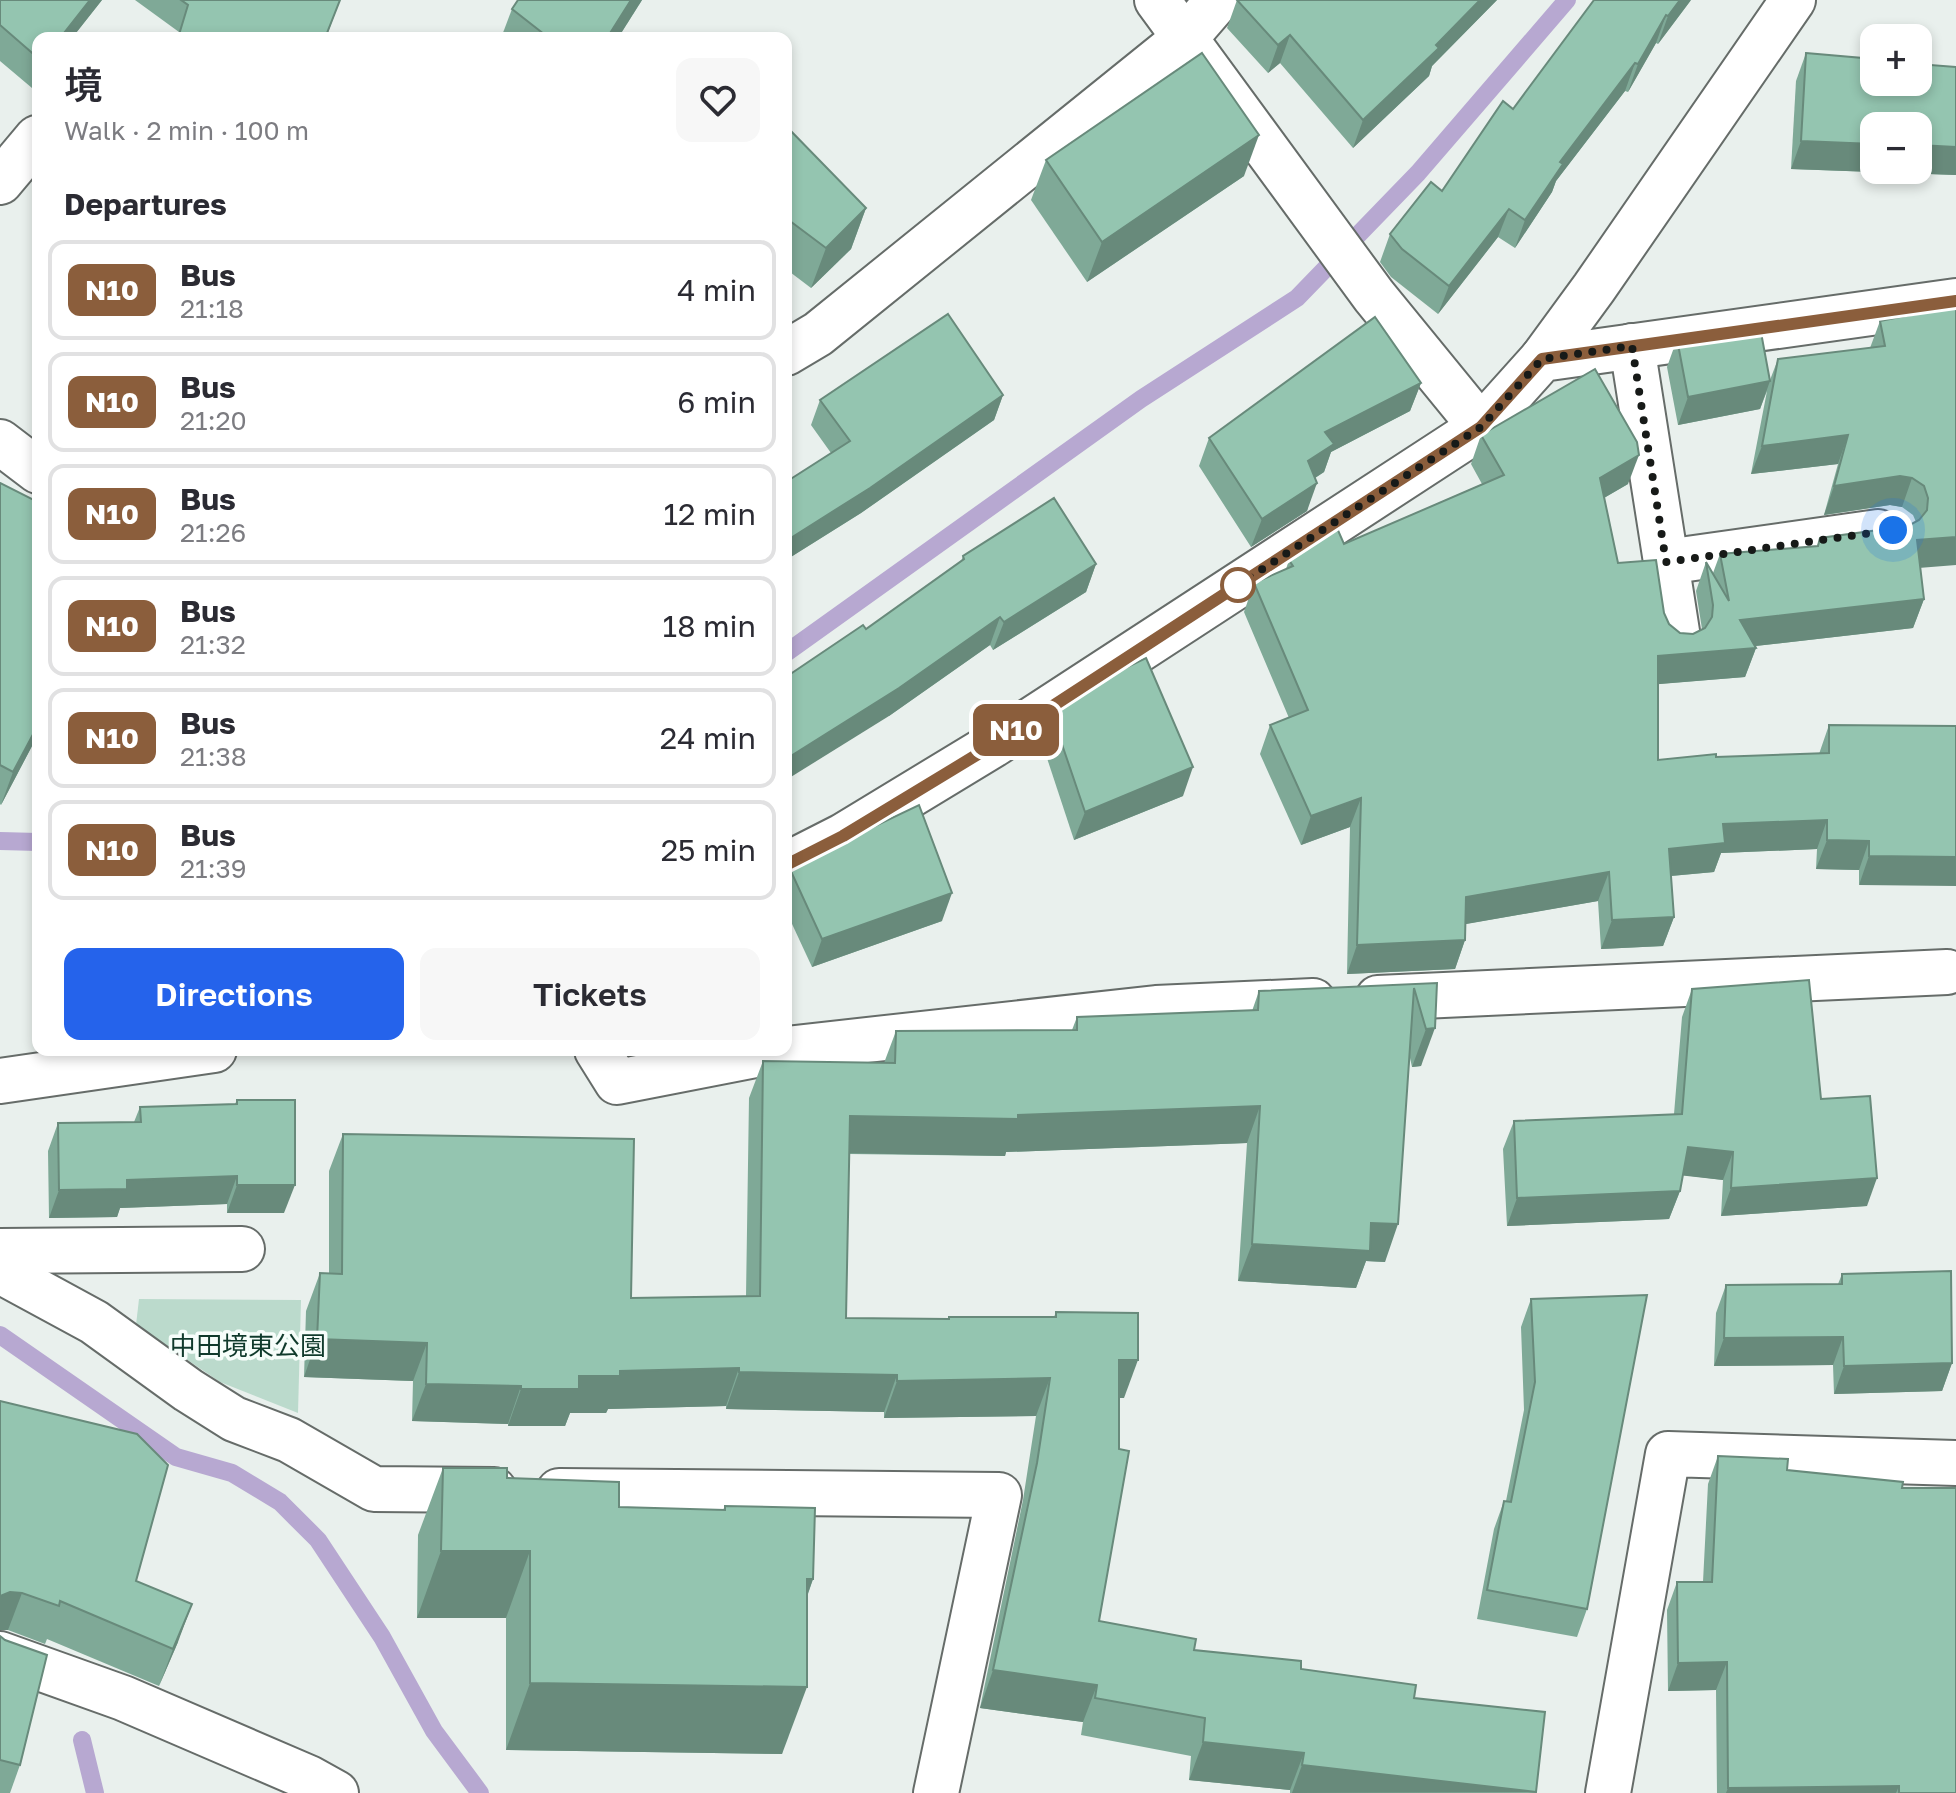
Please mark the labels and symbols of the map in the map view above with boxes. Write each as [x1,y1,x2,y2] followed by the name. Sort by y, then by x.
[1873,510,1913,550] your location
[1221,568,1255,602] unlabelled marker
[970,704,1062,756] line badge: N10
[170,1330,326,1361] park label: 中田境東公園

